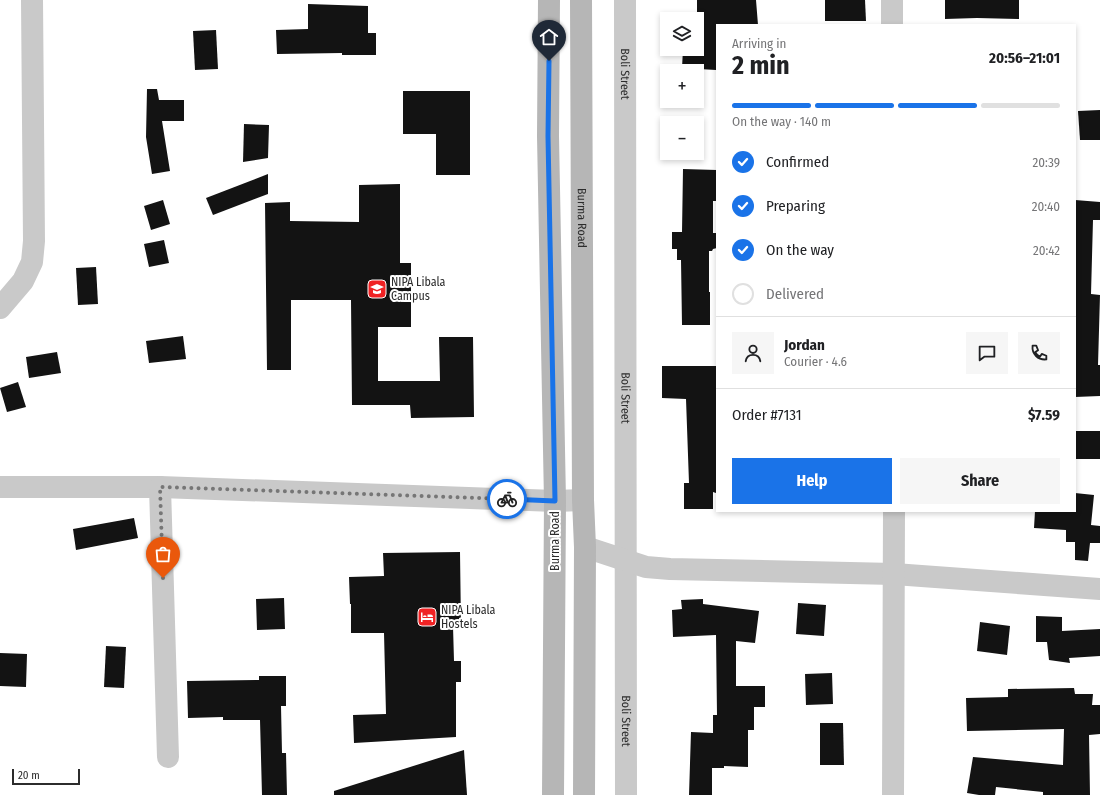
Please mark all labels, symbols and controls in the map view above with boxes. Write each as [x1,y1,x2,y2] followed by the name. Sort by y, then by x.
[660,12,704,160] map controls
[660,12,704,56] button: layers
[532,20,566,61] pin
[538,26,560,48] icon: home
[732,36,786,51] text: Arriving in
[618,48,632,100] street label: Boli Street
[989,49,1060,67] text: 20:56–21:01
[732,50,790,81] text: 2 min
[660,64,704,108] button: +
[732,114,831,129] text: On the way · 140 m
[660,116,704,160] button: −
[732,151,754,173] icon: check
[766,153,829,171] text: Confirmed
[1033,155,1060,170] text: 20:39
[575,188,589,248] street label: Burma Road
[732,195,754,217] icon: check
[766,197,825,215] text: Preparing
[1032,199,1060,214] text: 20:40
[732,239,754,261] icon: check
[766,241,834,259] text: On the way
[1033,243,1060,258] text: 20:42
[391,275,446,303] place label: NIPA Libala Campus
[366,278,388,300] school or university icon: NIPA Libala Campus
[766,285,824,303] text: Delivered
[732,332,774,374] button: person
[966,332,1008,374] button: chat
[1018,332,1060,374] button: phone
[784,336,825,354] text: Jordan
[784,354,847,369] text: Courier · 4.6
[618,372,633,424] street label: Boli Street
[732,406,802,424] text: Order #7131
[1028,406,1060,424] text: $7.59
[732,458,892,504] button: Help
[900,458,1060,504] button: Share
[487,479,527,519] courier
[496,488,518,510] icon: bike
[548,511,562,571] street label: Burma Road
[146,537,180,578] pin
[152,543,174,565] icon: bag
[441,603,496,631] place label: NIPA Libala Hostels
[416,606,438,628] hotel icon: NIPA Libala Hostels
[619,695,633,747] street label: Boli Street
[12,767,80,786] scale bar
[18,769,40,782] text: 20 m

